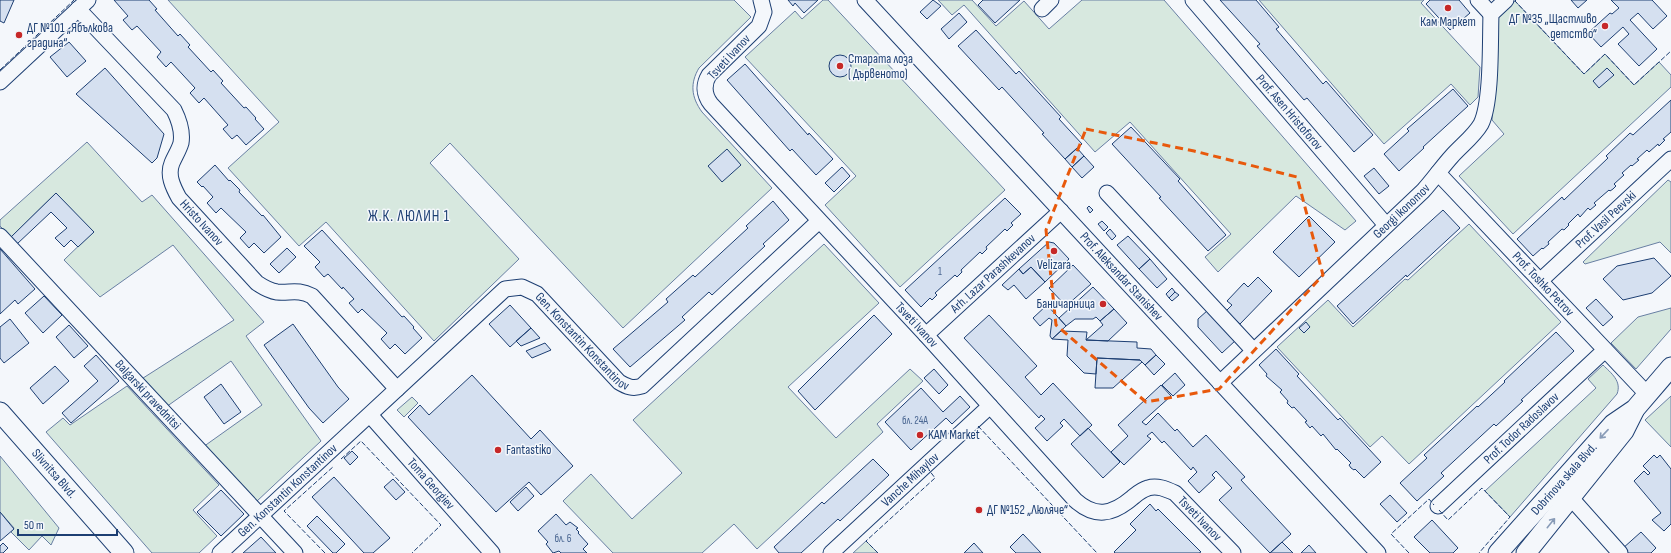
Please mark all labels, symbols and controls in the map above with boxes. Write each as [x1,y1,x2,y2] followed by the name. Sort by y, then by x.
[1443,3,1453,13] marker: Кам Маркет
[1509,11,1597,42] place label: ДГ №35 „Щастливо детство“
[1420,14,1476,30] place label: Кам Маркет
[27,20,113,51] place label: ДГ №101 „Ябълкова градина“
[1600,21,1610,31] marker: ДГ №35 „Щастливо детство“
[14,30,24,40] marker: ДГ №101 „Ябълкова градина“
[704,31,754,83] street label: Tsveti Ivanov
[848,51,913,82] place label: Старата лоза ( Дървеното)
[835,61,845,71] marker: Старата лоза ( Дървеното)
[1252,71,1326,153] street label: Prof. Asen Hristoforov
[1370,181,1434,242] street label: Georgi Ikonomov
[1572,188,1640,252] street label: Prof. Vasil Peevski
[176,196,227,249] street label: Hristo Ivanov
[368,207,450,226] district label: Ж.К. ЛЮЛИН 1
[1077,229,1166,324] street label: Prof. Aleksandar Stanishev
[946,230,1039,317] street label: Arh. Lazar Parashkevanov
[1049,246,1059,256] marker: Velizara
[1509,249,1577,320] street label: Prof. Toshko Petrov
[1037,257,1071,273] place label: Velizara
[938,265,942,278] house number: 1
[532,289,631,394] street label: Gen. Konstantin Konstantinov
[1037,296,1095,312] place label: Баничарница
[892,299,941,351] street label: Tsveti Ivanov
[1098,299,1108,309] marker: Баничарница
[112,357,184,433] street label: Balgarski pravednitsi
[1480,389,1562,467] street label: Prof. Todor Radoslavov
[902,414,928,427] house number: бл. 24А
[928,427,980,443] place label: KAM Market
[1600,428,1609,439] one-way arrow
[915,430,925,440] marker: KAM Market
[234,440,341,541] street label: Gen. Konstantin Konstantinov
[1527,440,1600,519] street label: Dobrinova skala Blvd.
[506,442,551,458] place label: Fantastiko
[493,445,503,455] marker: Fantastiko
[28,446,80,502] street label: Slivnitsa Blvd.
[878,449,942,510] street label: Vanche Mihaylov
[404,455,458,513] street label: Toma Georgiev
[1174,493,1225,544] street label: Tsveti Ivanov
[987,502,1068,518] place label: ДГ №152 „Люляче“
[974,505,984,515] marker: ДГ №152 „Люляче“
[18,511,117,537] scale bar
[1546,517,1555,528] one-way arrow
[24,518,44,533] text: 50 m
[554,532,572,545] house number: бл. 6

